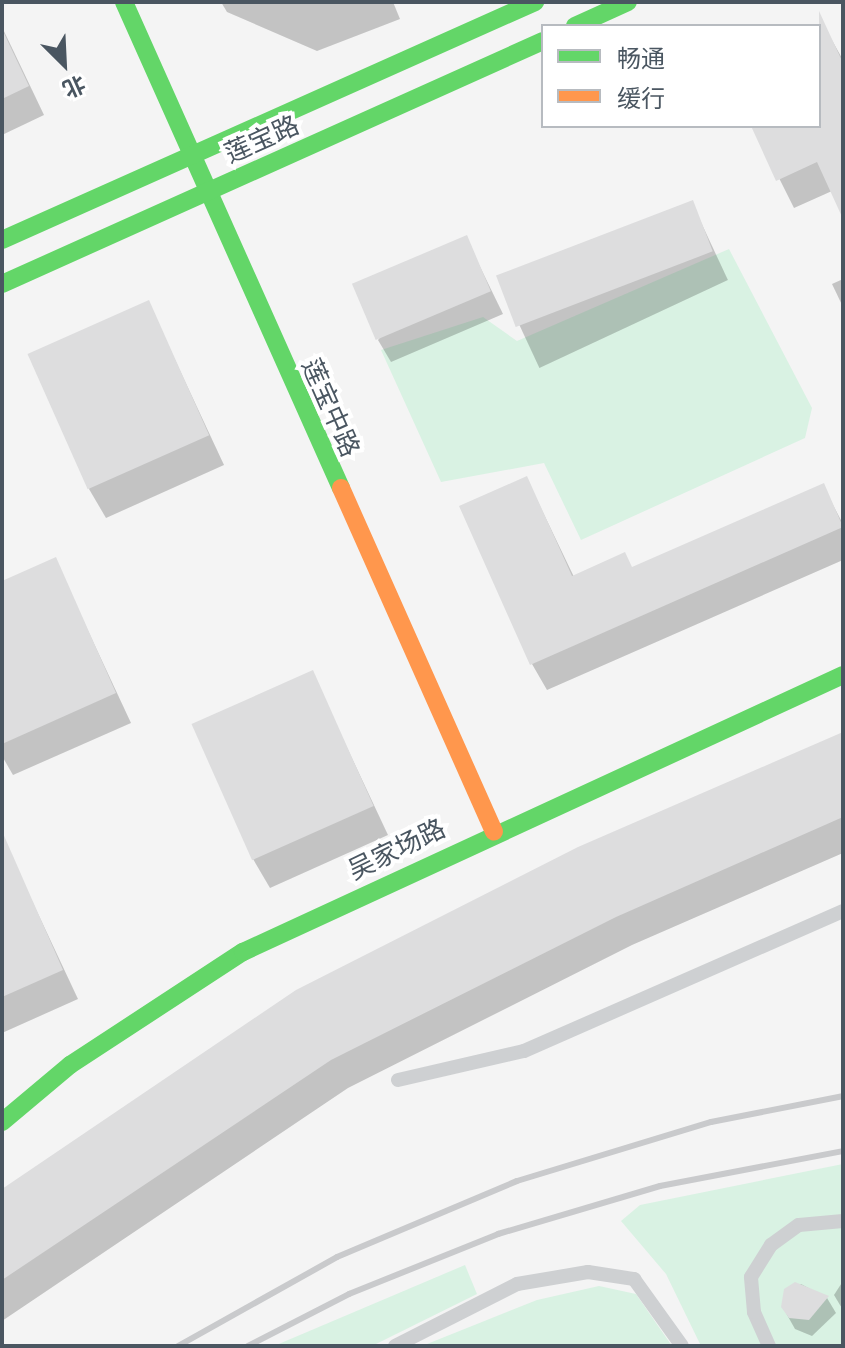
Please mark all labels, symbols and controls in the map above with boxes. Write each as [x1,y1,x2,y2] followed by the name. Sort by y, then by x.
[24,24,104,104] north arrow
[541,24,821,128] legend
[617,45,665,74] text: 畅通
[58,70,89,102] text: 北
[617,85,665,114] text: 缓行
[220,110,304,170] street label: 莲宝路
[295,354,365,462] street label: 莲宝中路
[343,813,451,887] street label: 吴家场路

